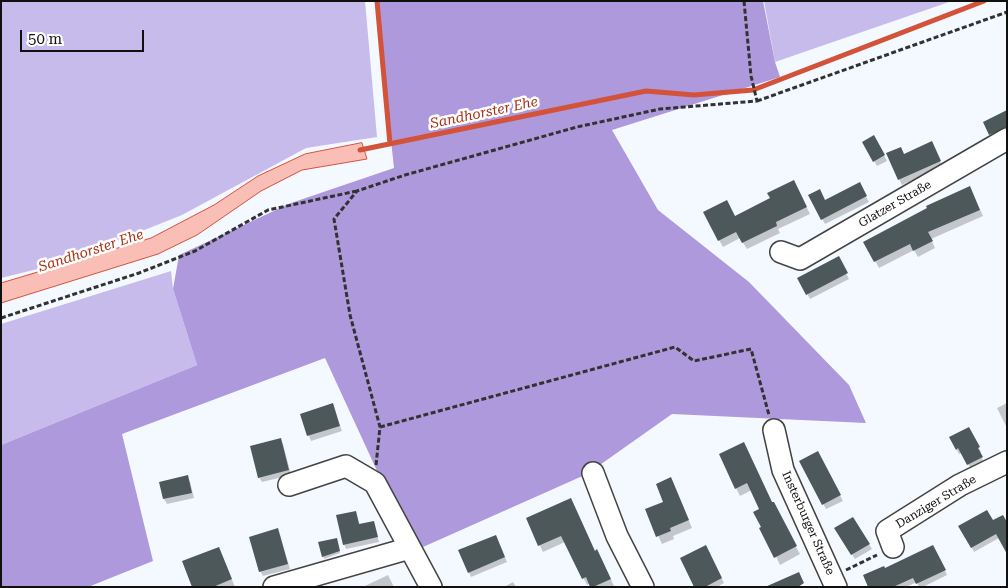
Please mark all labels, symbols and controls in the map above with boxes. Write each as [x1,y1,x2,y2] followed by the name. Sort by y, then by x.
[22,20,146,52] scale bar
[28,30,62,48] text: 50 m
[429,93,539,133] water label: Sandhorster Ehe
[856,177,934,231] street label: Glatzer Straße
[36,226,146,276] water label: Sandhorster Ehe
[779,469,837,577] street label: Insterburger Straße
[893,472,979,532] street label: Danziger Straße

